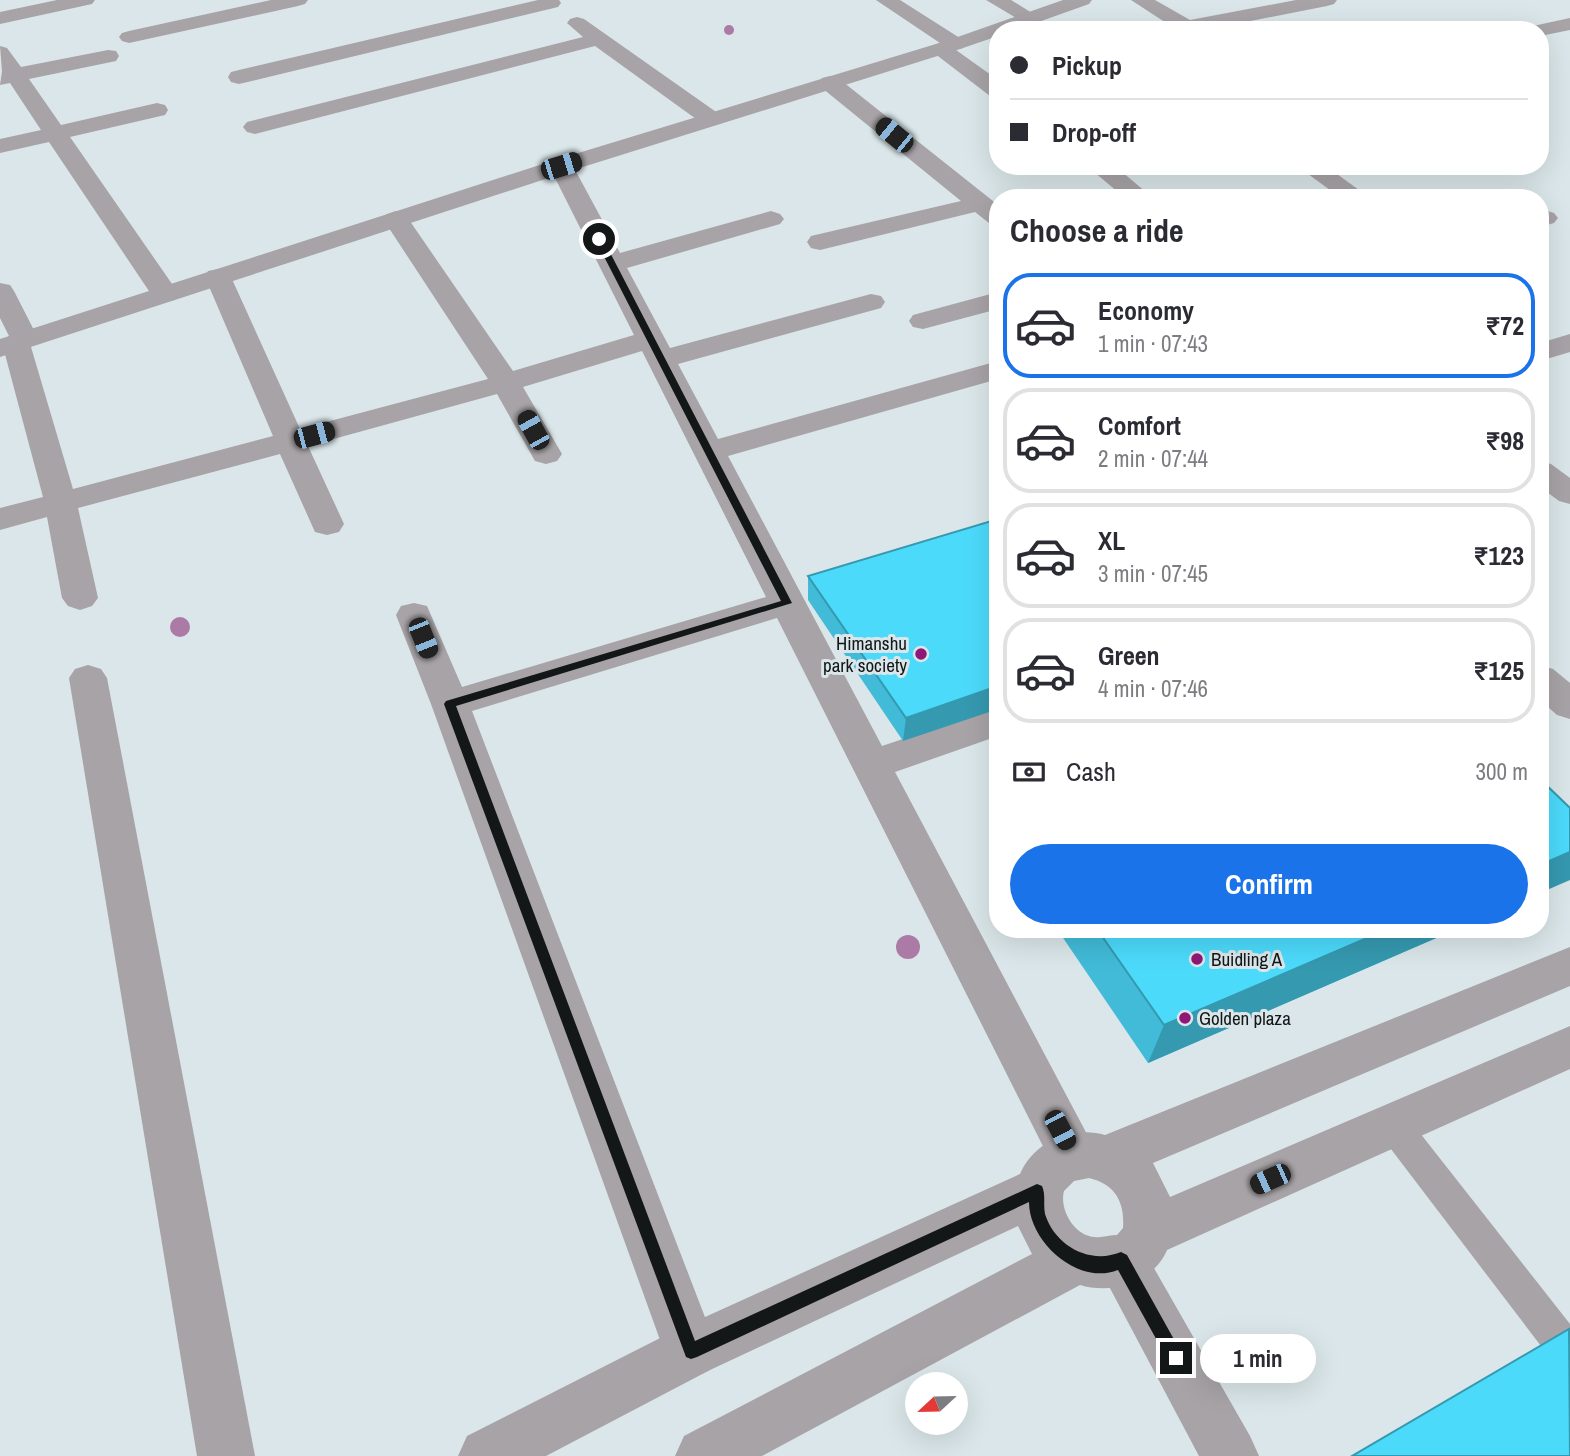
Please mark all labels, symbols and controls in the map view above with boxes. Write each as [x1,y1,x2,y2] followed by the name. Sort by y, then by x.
[1052,48,1122,83] text: Pickup
[872,114,917,156] car
[1052,115,1136,150] text: Drop-off
[538,150,585,182] car
[1010,209,1184,252] text: Choose a ride
[583,223,615,255] route start
[1098,293,1194,328] text: Economy
[1014,294,1077,357] icon: car
[1485,308,1524,343] text: ₹72
[1098,328,1208,359] text: 1 min · 07:43
[514,407,553,453] car
[1098,408,1181,443] text: Comfort
[1014,409,1077,472] icon: car
[291,419,338,451] car
[1485,423,1524,458] text: ₹98
[1098,443,1208,474] text: 2 min · 07:44
[1098,523,1125,558] text: XL
[1014,524,1077,587] icon: car
[1473,538,1524,573] text: ₹123
[1098,558,1208,589] text: 3 min · 07:45
[406,615,441,661] car
[823,630,907,678] place label: Himanshu park society
[1098,638,1160,673] text: Green
[1014,639,1077,702] icon: car
[913,646,929,662] marker: Himanshu park society
[1473,653,1524,688] text: ₹125
[1098,673,1208,704] text: 4 min · 07:46
[1010,753,1048,791] icon: cash
[1066,754,1116,789] text: Cash
[1476,756,1528,787] text: 300 m
[1010,844,1528,924] button: Confirm
[1211,946,1283,972] place label: Buidling A
[1189,951,1205,967] marker: Buidling A
[1199,1005,1291,1031] place label: Golden plaza
[1177,1010,1193,1026] marker: Golden plaza
[1041,1107,1080,1153] car
[1247,1161,1294,1197] car
[1200,1334,1316,1382] callout: 1 min
[1160,1342,1192,1374] route end
[1233,1343,1283,1374] text: 1 min
[905,1372,968,1435] north arrow
[905,1372,968,1435] map controls

